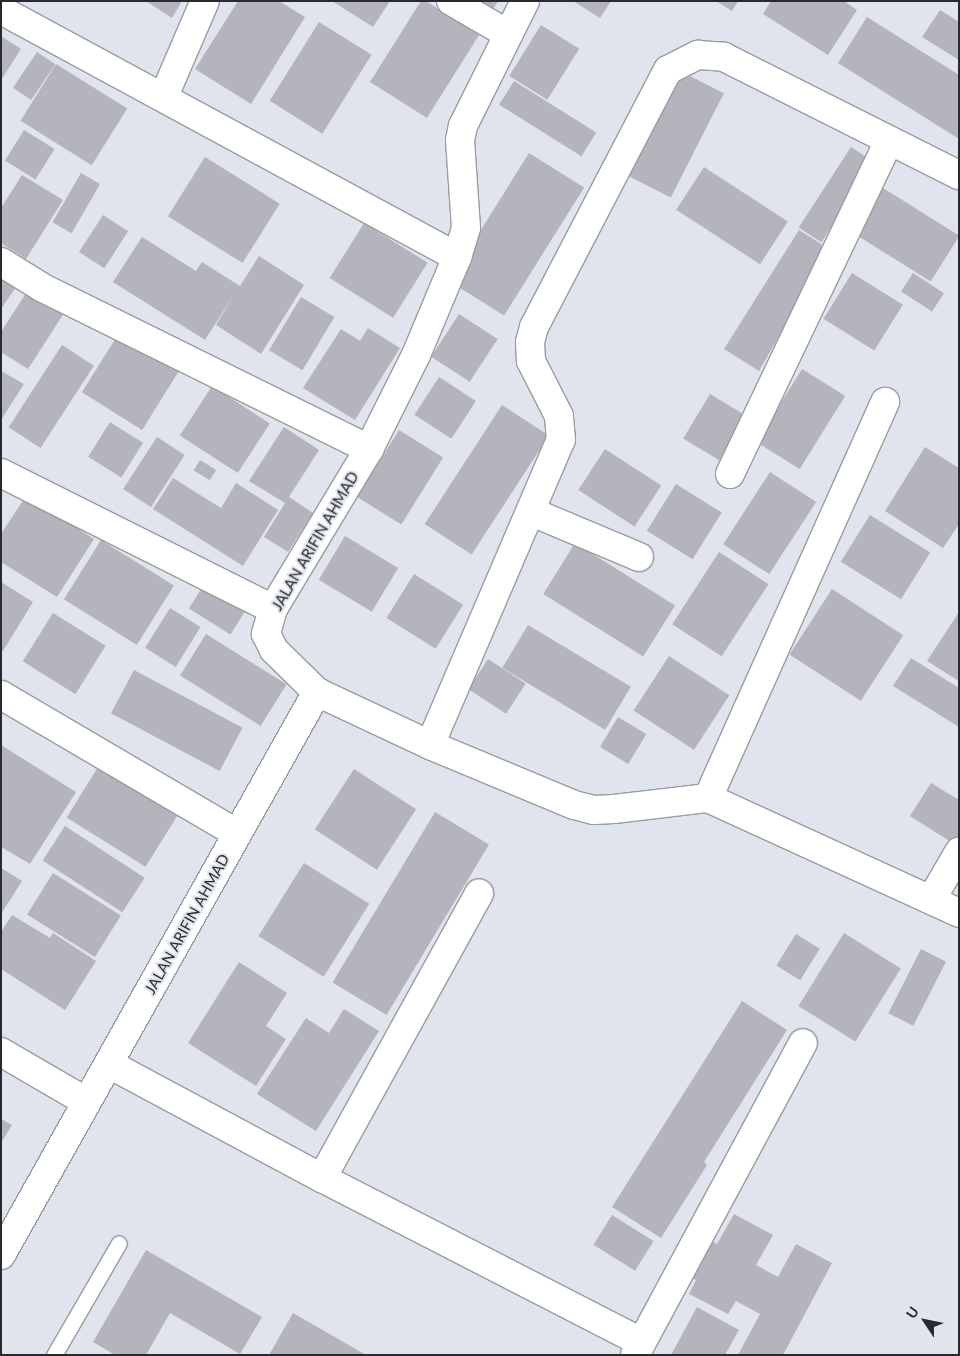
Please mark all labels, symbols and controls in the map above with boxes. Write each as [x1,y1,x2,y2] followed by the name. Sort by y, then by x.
[268,468,362,614] street label: JALAN ARIFIN AHMAD
[141,850,233,998] street label: JALAN ARIFIN AHMAD
[900,1296,950,1346] north arrow
[902,1303,922,1321] text: U

